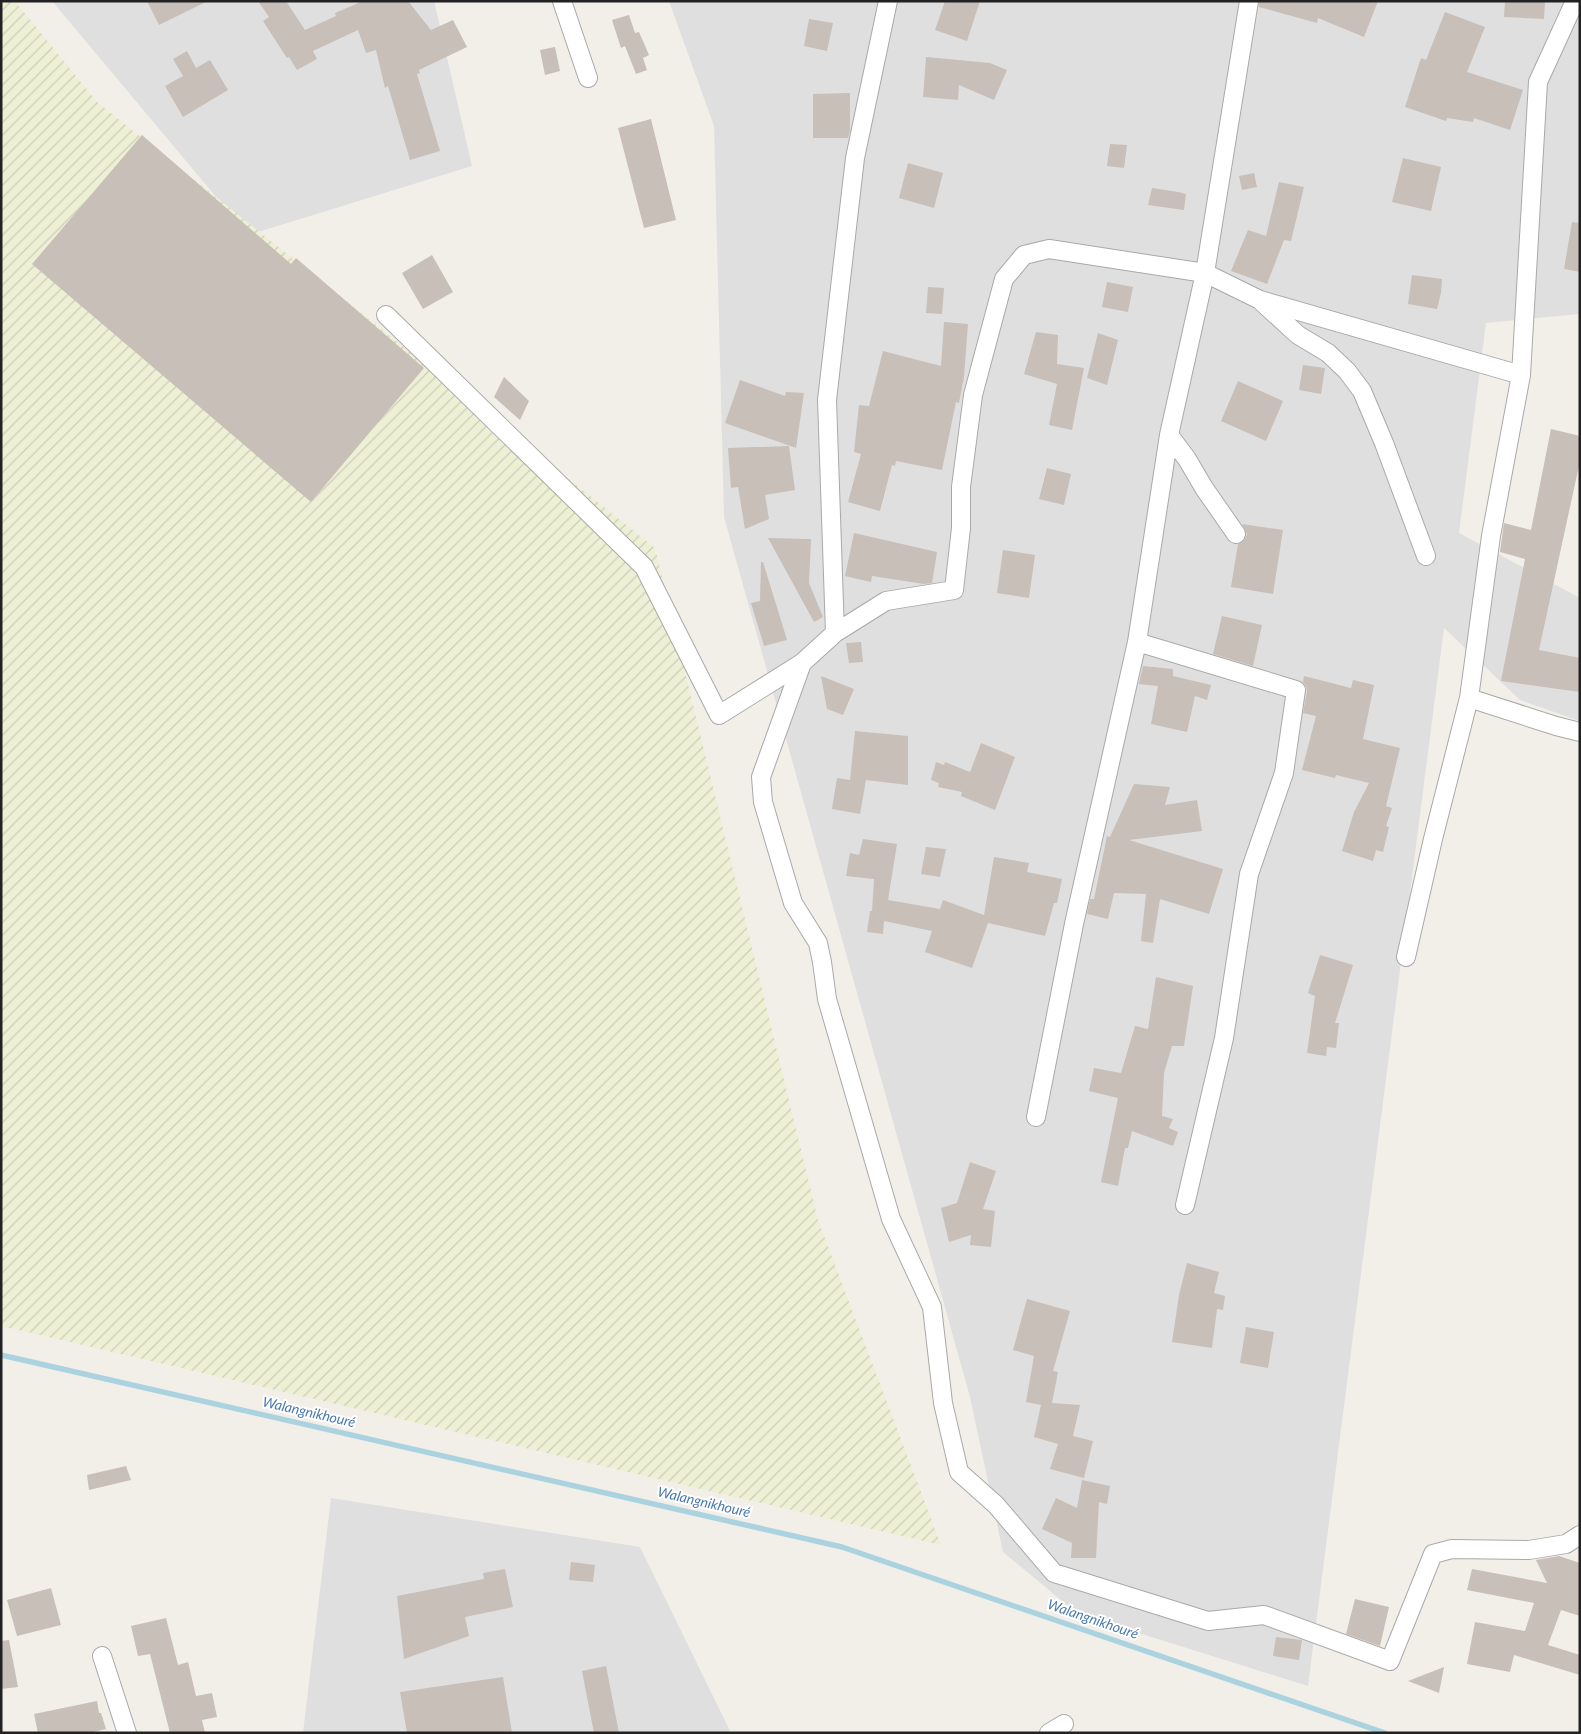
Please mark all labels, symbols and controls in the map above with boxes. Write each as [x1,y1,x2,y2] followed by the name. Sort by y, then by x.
[261,1393,358,1431] water label: Walangnikhouré
[656,1483,753,1521] water label: Walangnikhouré
[1046,1595,1141,1642] water label: Walangnikhouré

